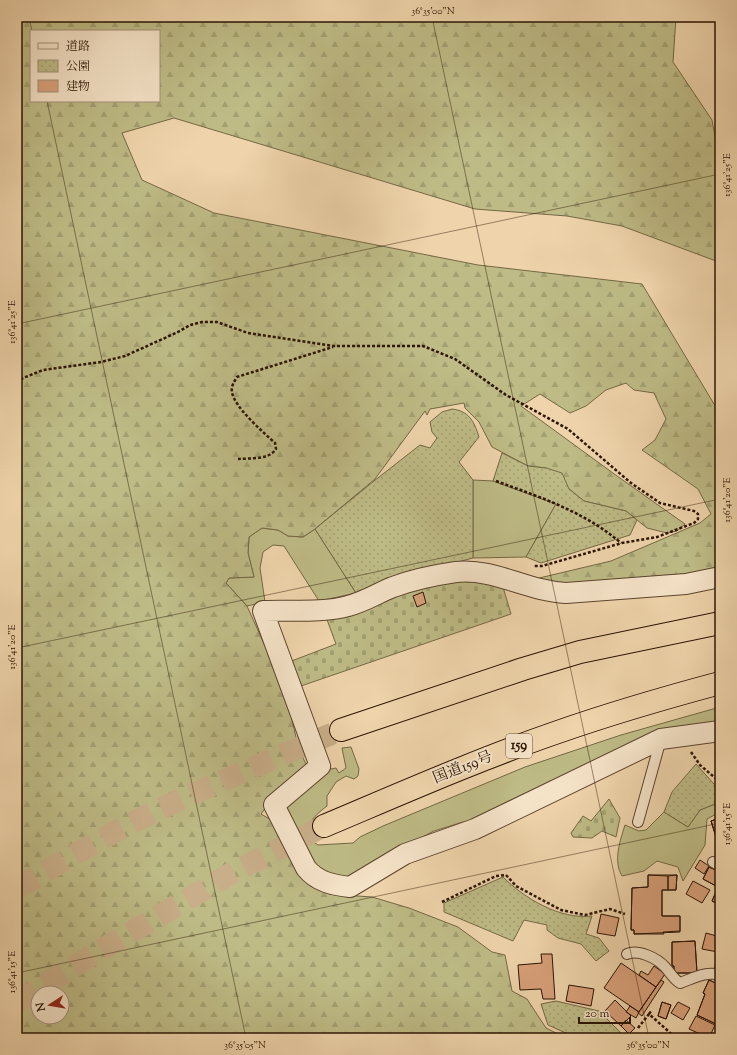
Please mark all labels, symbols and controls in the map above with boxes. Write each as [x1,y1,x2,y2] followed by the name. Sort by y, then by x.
[411,4,455,19] text: 36°35'00"N
[30,30,160,102] legend
[66,38,90,56] text: 道路
[66,58,90,76] text: 公園
[66,78,90,96] text: 建物
[720,153,735,197] text: 136°41'25"E
[5,300,20,344] text: 136°41'25"E
[720,477,735,523] text: 136°41'20"E
[5,624,20,670] text: 136°41'20"E
[506,734,532,758] road number: 159
[430,747,496,789] street label: 国道159号
[720,803,735,845] text: 136°41'15"E
[5,951,20,993] text: 136°41'15"E
[30,985,70,1025] north arrow
[579,999,630,1025] scale bar
[32,1001,50,1014] text: N
[585,1005,610,1023] text: 20 m
[224,1038,266,1053] text: 36°35'05"N
[626,1038,670,1053] text: 36°35'00"N

